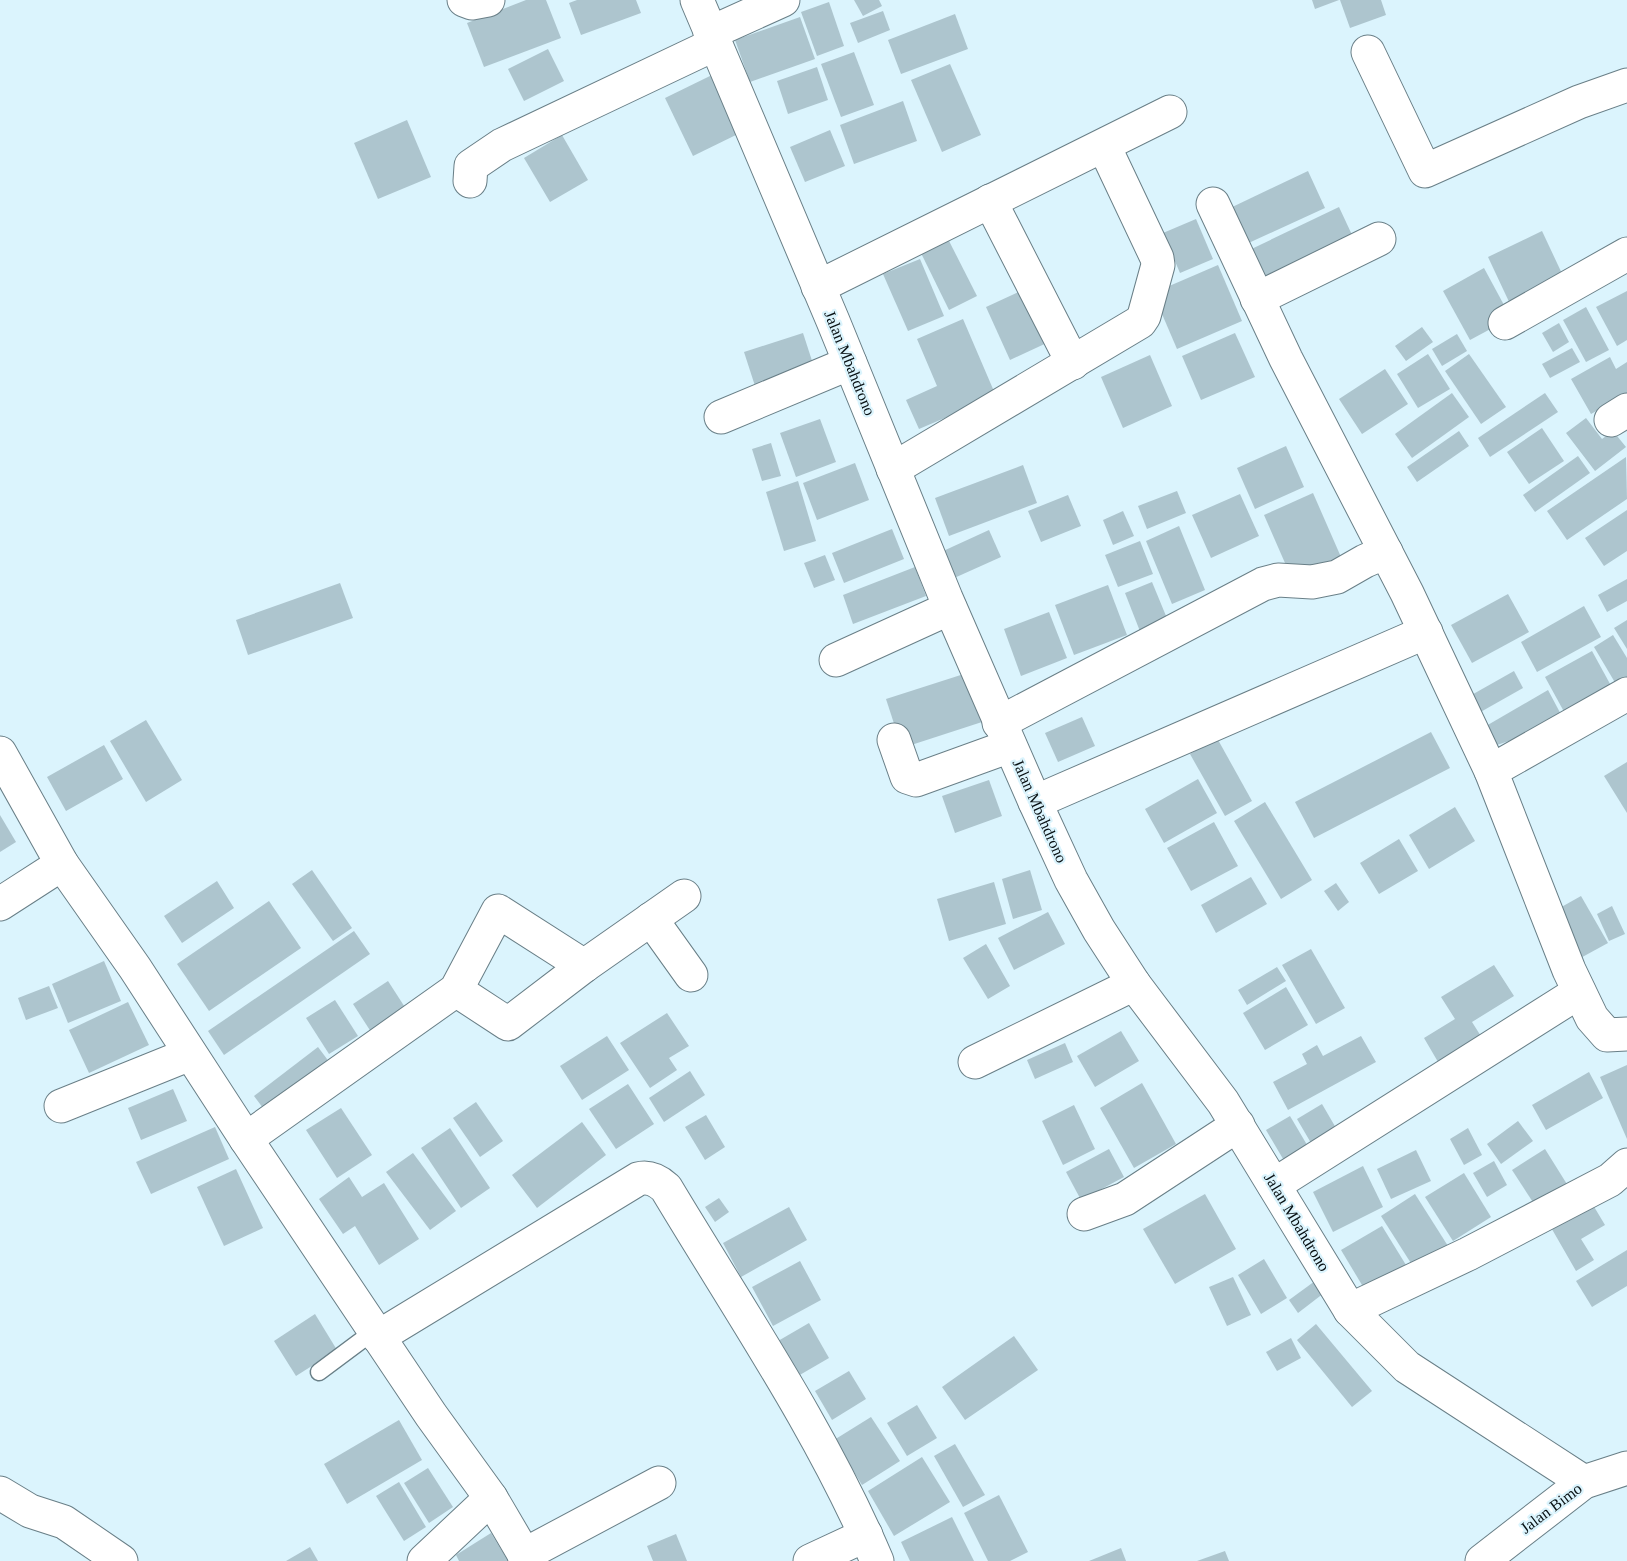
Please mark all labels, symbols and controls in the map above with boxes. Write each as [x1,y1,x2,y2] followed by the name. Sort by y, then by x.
[821,308,879,418] street label: Jalan Mbahdrono
[1010,757,1070,865] street label: Jalan Mbahdrono
[1261,1170,1333,1274] street label: Jalan Mbahdrono
[1517,1479,1585,1537] street label: Jalan Bimo

